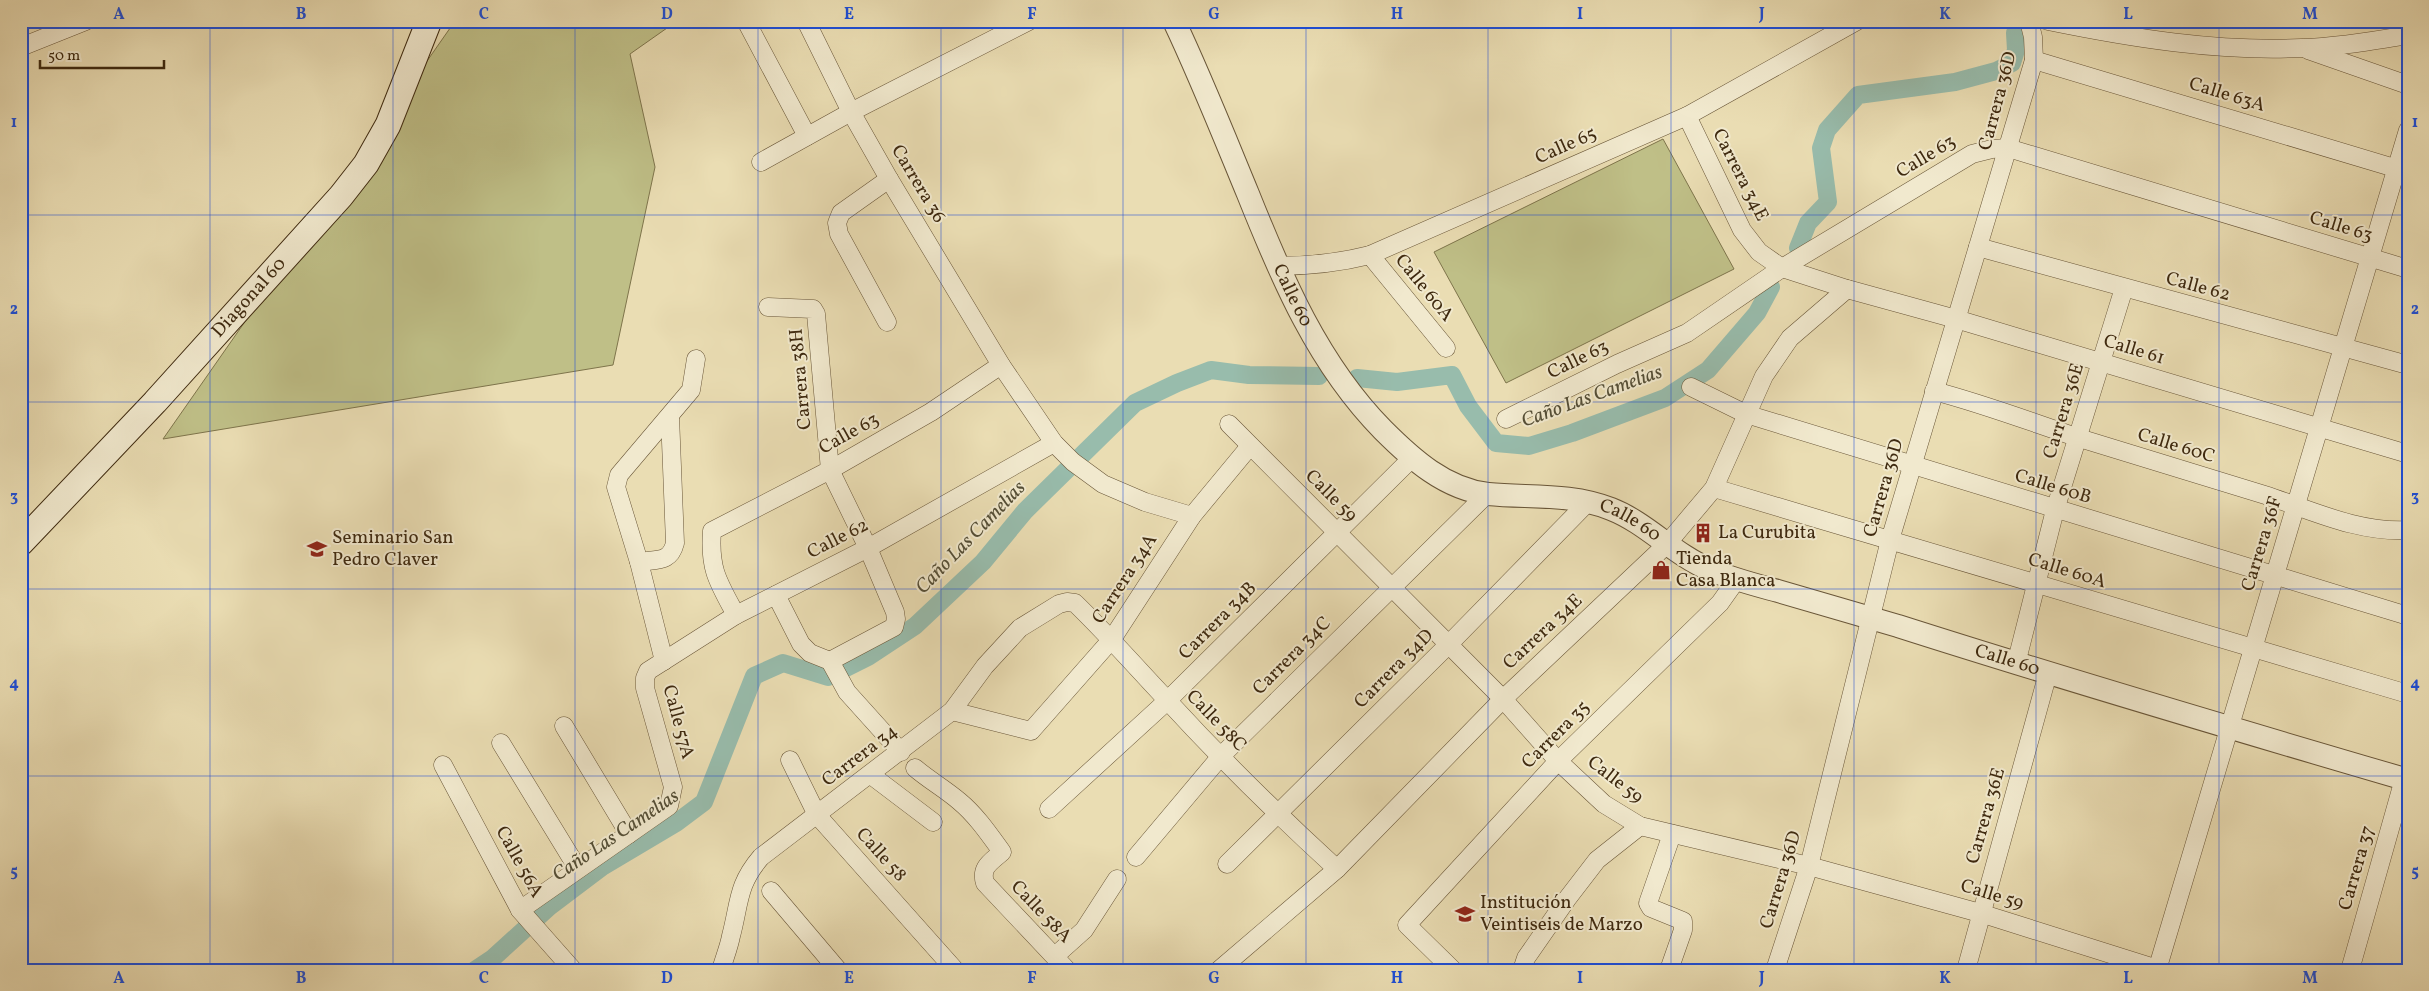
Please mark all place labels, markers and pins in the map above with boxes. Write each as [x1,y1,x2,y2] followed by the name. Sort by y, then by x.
[1718,520,1816,546] place label: La Curubita
[1692,522,1714,544] building icon: La Curubita
[332,525,454,573] place label: Seminario San Pedro Claver
[306,538,328,560] school or university icon: Seminario San Pedro Claver
[1676,546,1776,594] place label: Tienda Casa Blanca
[1650,559,1672,581] shop icon: Tienda Casa Blanca
[1480,890,1643,938] place label: Institución Veintiseis de Marzo
[1454,903,1476,925] school or university icon: Institución Veintiseis de Marzo

